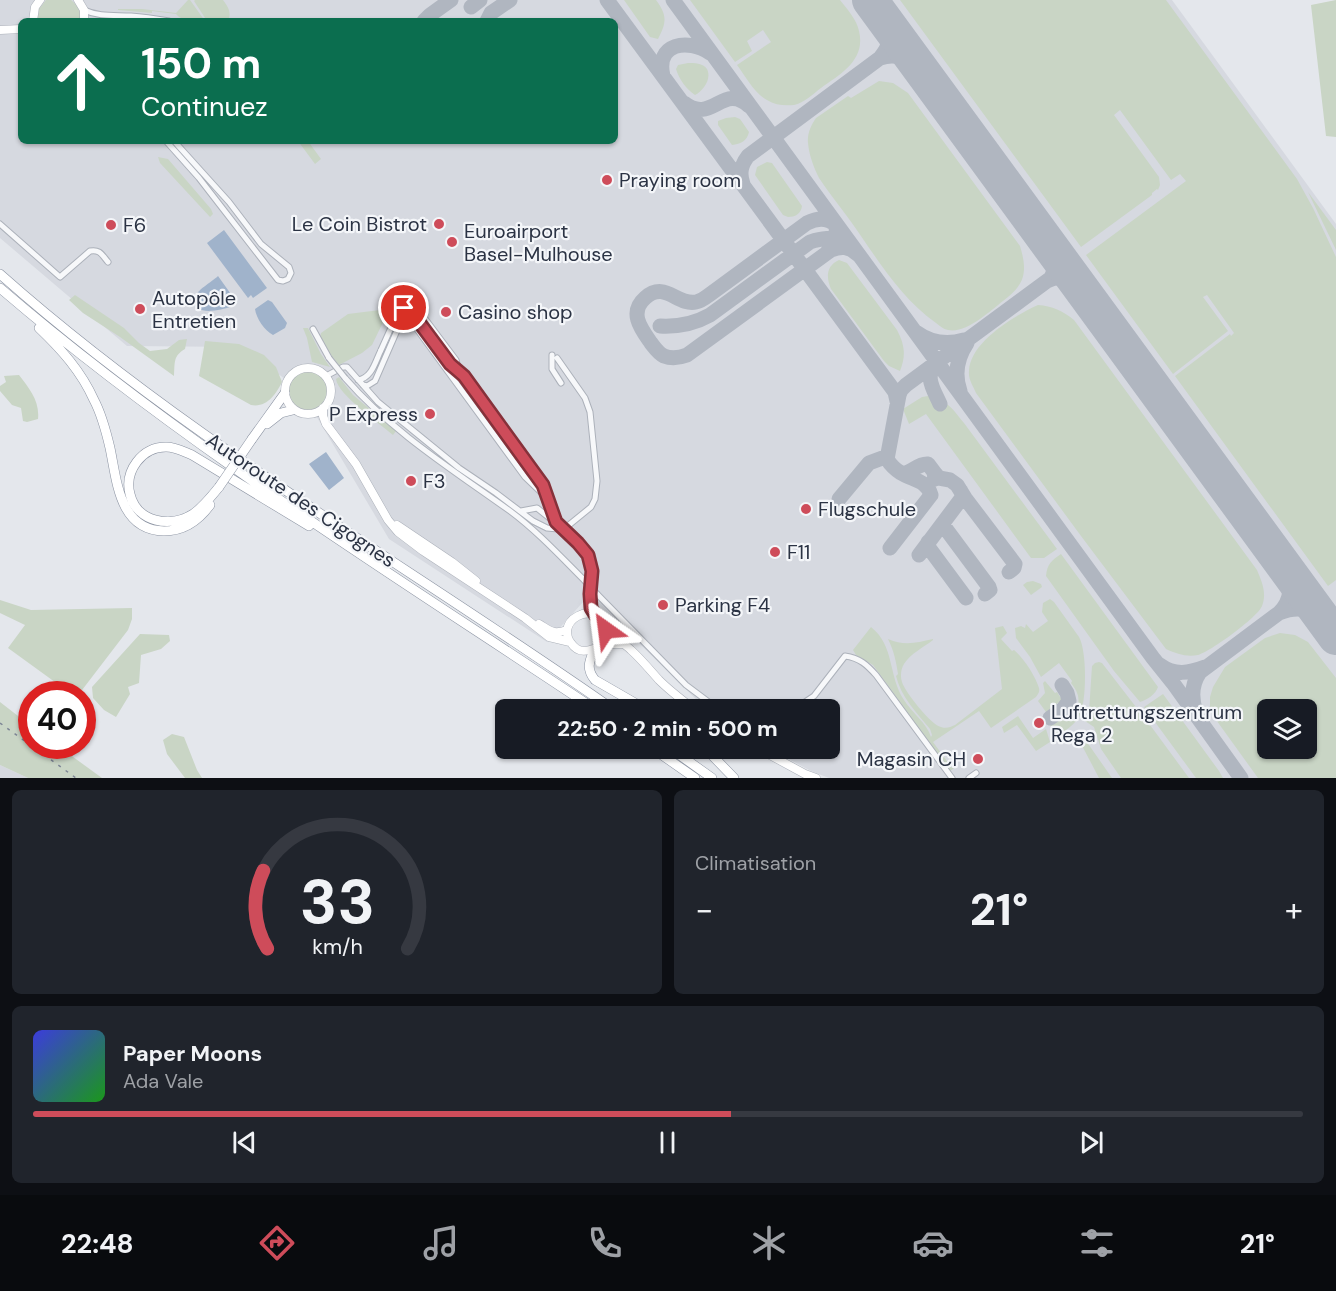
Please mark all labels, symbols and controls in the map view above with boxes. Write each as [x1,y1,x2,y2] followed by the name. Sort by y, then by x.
[141,36,261,91] text: 150 m
[42,42,120,120] icon: ahead
[141,89,268,124] text: Continuez
[619,167,741,193] place label: Praying room
[600,173,614,187] marker: Praying room
[292,211,427,237] place label: Le Coin Bistrot
[123,212,146,238] place label: F6
[432,217,446,231] marker: Le Coin Bistrot
[104,218,118,232] marker: F6
[464,218,613,267] place label: Euroairport Basel-Mulhouse
[445,235,459,249] marker: Euroairport Basel-Mulhouse
[378,282,429,333] pin
[152,285,236,334] place label: Autopôle Entretien
[387,291,420,324] icon: arrive
[458,299,573,325] place label: Casino shop
[133,302,147,316] marker: Autopôle Entretien
[439,305,453,319] marker: Casino shop
[329,401,418,427] place label: P Express
[423,407,437,421] marker: P Express
[201,427,401,573] street label: Autoroute des Cigognes
[423,468,446,494] place label: F3
[404,474,418,488] marker: F3
[818,496,916,522] place label: Flugschule
[799,502,813,516] marker: Flugschule
[787,539,810,565] place label: F11
[768,545,782,559] marker: F11
[675,592,770,618] place label: Parking F4
[574,598,638,662] position arrow
[656,598,670,612] marker: Parking F4
[18,681,96,759] speed limit sign: 40
[1051,699,1242,748] place label: Luftrettungszentrum Rega 2
[1257,699,1317,759] map controls
[1257,699,1317,759] button: layers
[557,714,778,743] text: 22:50 · 2 min · 500 m
[1032,716,1046,730] marker: Luftrettungszentrum Rega 2
[857,746,966,772] place label: Magasin CH
[971,752,985,766] marker: Magasin CH
[695,850,816,876] text: Climatisation
[299,861,375,942] text: 33
[970,880,1028,939] text: 21°
[695,888,713,931] text: −
[1285,888,1303,931] text: +
[312,933,362,961] text: km/h
[123,1039,262,1068] text: Paper Moons
[123,1068,203,1094] text: Ada Vale
[228,1126,261,1159] icon: previous
[651,1126,684,1159] icon: pause
[1075,1126,1108,1159] icon: next
[256,1222,298,1264] icon: directions
[420,1222,462,1264] icon: music
[584,1222,626,1264] icon: phone
[748,1222,790,1264] icon: climate
[912,1222,954,1264] icon: car
[1076,1222,1118,1264] icon: filters
[61,1226,134,1261] text: 22:48
[1240,1226,1275,1261] text: 21°

